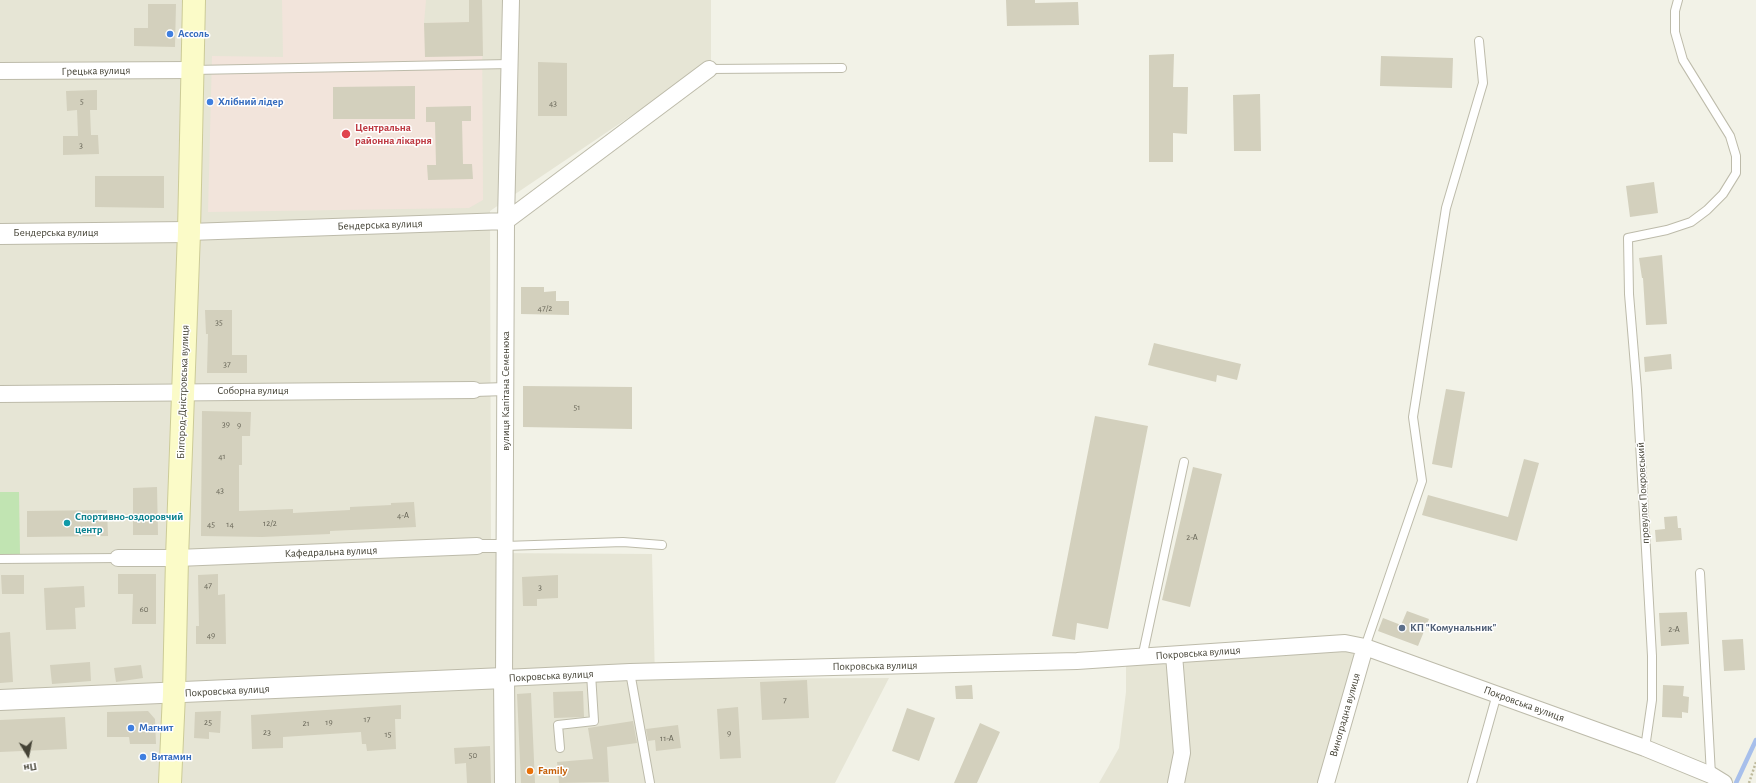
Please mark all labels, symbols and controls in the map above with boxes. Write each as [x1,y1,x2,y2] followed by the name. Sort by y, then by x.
[178,27,209,41] place label: Ассоль
[165,29,175,39] marker: Ассоль
[61,64,131,78] street label: Грецька вулиця
[218,95,283,109] place label: Хлібний лідер
[80,96,84,106] house number: 5
[205,97,215,107] marker: Хлібний лідер
[549,98,557,108] house number: 43
[355,121,432,147] place label: Центральна районна лікарня
[340,128,352,140] marker: Центральна районна лікарня
[79,140,83,150] house number: 3
[337,217,423,233] street label: Бендерська вулиця
[13,226,99,240] street label: Бендерська вулиця
[538,303,552,313] house number: 47/2
[215,317,223,327] house number: 35
[174,325,192,459] street label: Білгород-Дністровська вулиця
[499,331,513,451] street label: вулиця Капітана Семенюка
[223,359,231,369] house number: 37
[217,384,289,398] street label: Соборна вулиця
[574,402,580,412] house number: 51
[222,419,230,429] house number: 39
[237,420,241,430] house number: 9
[1634,442,1652,544] street label: провулок Покровський
[218,451,226,461] house number: 41
[216,485,224,495] house number: 43
[75,510,183,536] place label: Спортивно-оздоровчий центр
[397,510,409,520] house number: 4-А
[62,518,72,528] marker: Спортивно-оздоровчий центр
[263,518,277,528] house number: 12/2
[207,519,215,529] house number: 45
[226,519,234,529] house number: 14
[1186,532,1198,542] house number: 2-А
[284,544,378,560] street label: Кафедральна вулиця
[204,580,212,590] house number: 47
[538,582,542,592] house number: 3
[140,604,148,614] house number: 60
[1410,621,1496,635] place label: КП "Комунальник"
[1397,623,1407,633] marker: КП "Комунальник"
[1668,624,1680,634] house number: 2-А
[207,630,215,640] house number: 49
[1155,643,1241,663] street label: Покровська вулиця
[832,659,918,673] street label: Покровська вулиця
[508,667,594,685] street label: Покровська вулиця
[1327,671,1363,759] street label: Виноградна вулиця
[184,682,270,700] street label: Покровська вулиця
[1482,683,1566,725] street label: Покровська вулиця
[783,695,787,705] house number: 7
[364,714,370,724] house number: 17
[204,717,212,727] house number: 25
[325,717,333,727] house number: 19
[302,718,310,728] house number: 21
[139,721,173,735] place label: Магнит
[126,723,136,733] marker: Магнит
[263,727,271,737] house number: 23
[727,728,731,738] house number: 9
[385,729,391,739] house number: 15
[660,733,674,743] house number: 11-А
[8,735,48,775] north arrow
[151,750,192,764] place label: Витамин
[469,750,477,760] house number: 50
[138,752,148,762] marker: Витамин
[23,761,38,774] text: Пн
[538,764,568,778] place label: Family
[525,766,535,776] marker: Family

